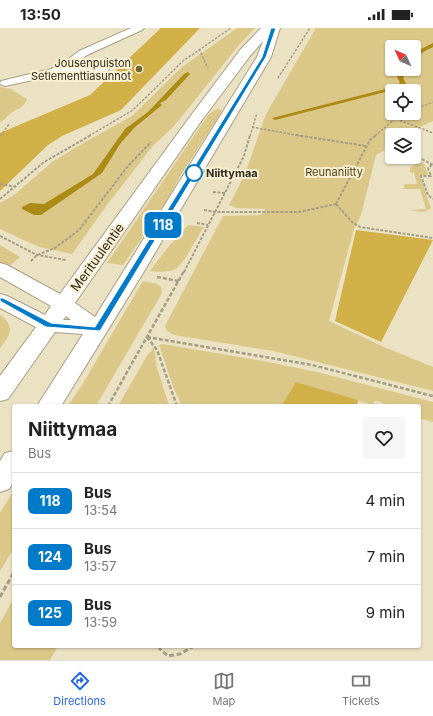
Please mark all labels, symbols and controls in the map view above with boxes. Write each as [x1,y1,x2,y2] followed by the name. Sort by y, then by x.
[20,5,61,24] text: 13:50
[385,40,421,76] north arrow
[385,40,421,164] map controls
[31,56,131,83] place label: Jousenpuiston Setlementtiasunnot
[134,64,144,74] marker: Jousenpuiston Setlementtiasunnot
[385,84,421,120] button: locate
[385,128,421,164] button: layers
[185,164,203,182] marker: Niittymaa
[305,165,363,179] park label: Reunaniitty
[206,166,258,180] place label: Niittymaa
[140,212,186,238] line badge: 118
[152,216,174,233] text: 118
[67,220,127,294] street label: Merituulentie
[363,417,405,459] button: heart
[28,418,117,441] text: Niittymaa
[28,445,51,461] text: Bus
[84,483,112,502] text: Bus
[365,491,405,510] text: 4 min
[39,492,61,509] text: 118
[84,502,117,518] text: 13:54
[84,539,112,558] text: Bus
[367,547,405,566] text: 7 min
[38,548,62,565] text: 124
[84,558,116,574] text: 13:57
[84,595,112,614] text: Bus
[366,603,405,622] text: 9 min
[38,604,62,621] text: 125
[84,614,117,630] text: 13:59
[53,670,106,708] tab: Directions
[213,670,235,708] tab: Map
[342,670,380,708] tab: Tickets

